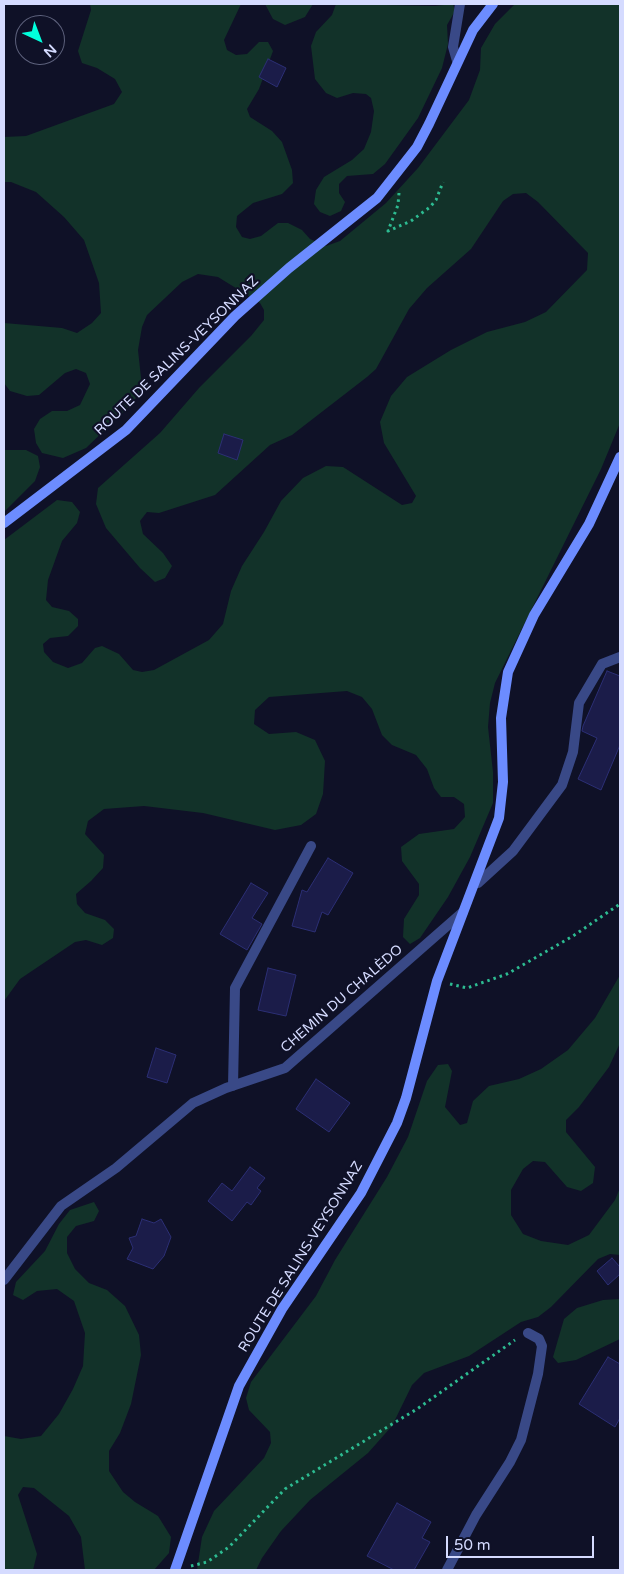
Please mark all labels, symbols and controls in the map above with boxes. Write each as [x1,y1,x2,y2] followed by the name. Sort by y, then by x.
[15,15,65,65] north arrow
[40,41,60,61] text: N
[91,273,263,439] street label: ROUTE DE SALINS-VEYSONNAZ
[278,941,406,1057] street label: CHEMIN DU CHALÈDO
[235,1159,367,1355] street label: ROUTE DE SALINS-VEYSONNAZ
[449,1526,596,1558] scale bar
[454,1536,491,1554] text: 50 m

